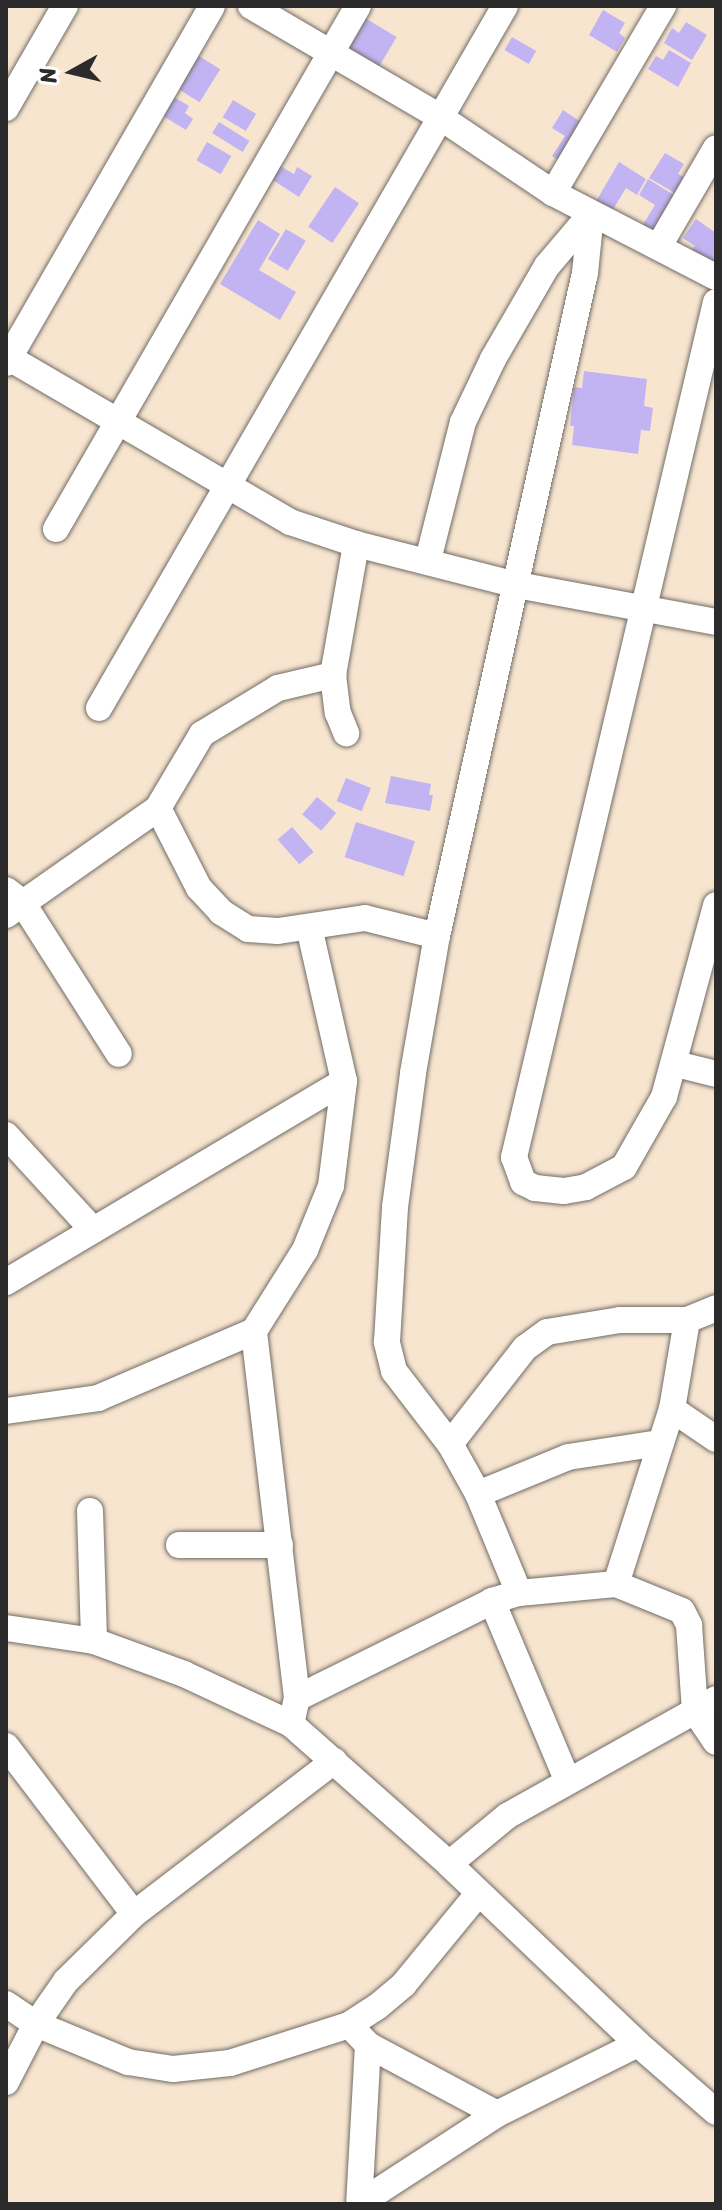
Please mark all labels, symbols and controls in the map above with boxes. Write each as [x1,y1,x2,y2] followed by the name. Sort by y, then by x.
[32,32,112,112] north arrow
[27,65,68,86] text: N

